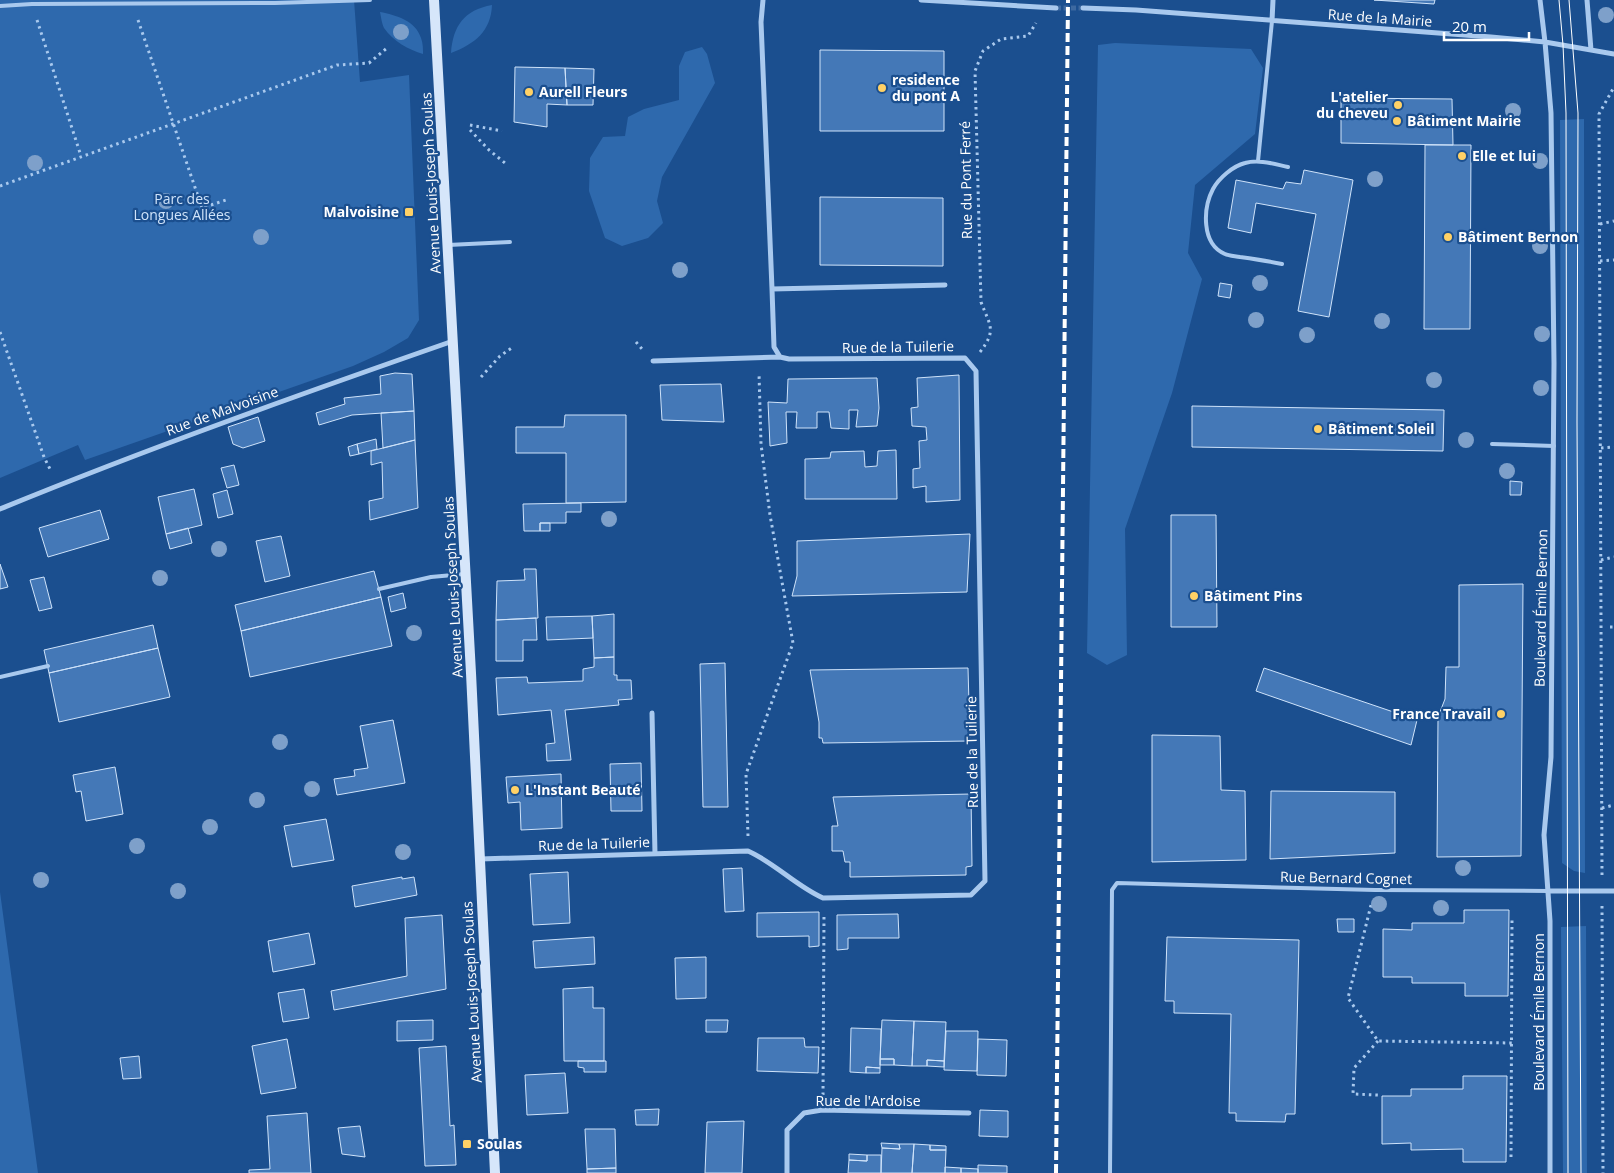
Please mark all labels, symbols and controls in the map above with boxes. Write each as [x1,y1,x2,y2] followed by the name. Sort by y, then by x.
[1327,4,1433,31] street label: Rue de la Mairie
[1444,10,1529,42] scale bar
[1452,16,1487,36] text: 20 m
[892,70,960,105] place label: residence du pont A
[539,82,627,101] place label: Aurell Fleurs
[876,82,888,94] marker: residence du pont A
[523,86,535,98] marker: Aurell Fleurs
[1316,87,1389,122] place label: L'atelier du cheveu
[416,92,445,274] street label: Avenue Louis-Joseph Soulas
[1392,99,1404,111] marker: L'atelier du cheveu
[1407,111,1521,130] place label: Bâtiment Mairie
[1391,115,1403,127] marker: Bâtiment Mairie
[955,121,976,239] street label: Rue du Pont Ferré
[1472,146,1536,165] place label: Elle et lui
[1456,150,1468,162] marker: Elle et lui
[134,189,231,224] park label: Parc des Longues Allées
[323,202,399,221] place label: Malvoisine
[403,206,415,218] marker: Malvoisine
[1458,227,1578,246] place label: Bâtiment Bernon
[1442,231,1454,243] marker: Bâtiment Bernon
[842,336,954,357] street label: Rue de la Tuilerie
[163,381,281,440] street label: Rue de Malvoisine
[1328,419,1435,438] place label: Bâtiment Soleil
[1312,423,1324,435] marker: Bâtiment Soleil
[438,496,467,678] street label: Avenue Louis-Joseph Soulas
[1530,529,1551,687] street label: Boulevard Émile Bernon
[1204,586,1302,605] place label: Bâtiment Pins
[1188,590,1200,602] marker: Bâtiment Pins
[961,696,982,808] street label: Rue de la Tuilerie
[1392,704,1491,723] place label: France Travail
[1495,708,1507,720] marker: France Travail
[525,780,641,799] place label: L'Instant Beauté
[509,784,521,796] marker: L'Instant Beauté
[538,832,650,855] street label: Rue de la Tuilerie
[1280,867,1412,888] street label: Rue Bernard Cognet
[457,901,486,1083] street label: Avenue Louis-Joseph Soulas
[1529,933,1548,1091] street label: Boulevard Émile Bernon
[815,1091,921,1110] street label: Rue de l'Ardoise
[477,1134,522,1153] place label: Soulas
[461,1138,473,1150] marker: Soulas

